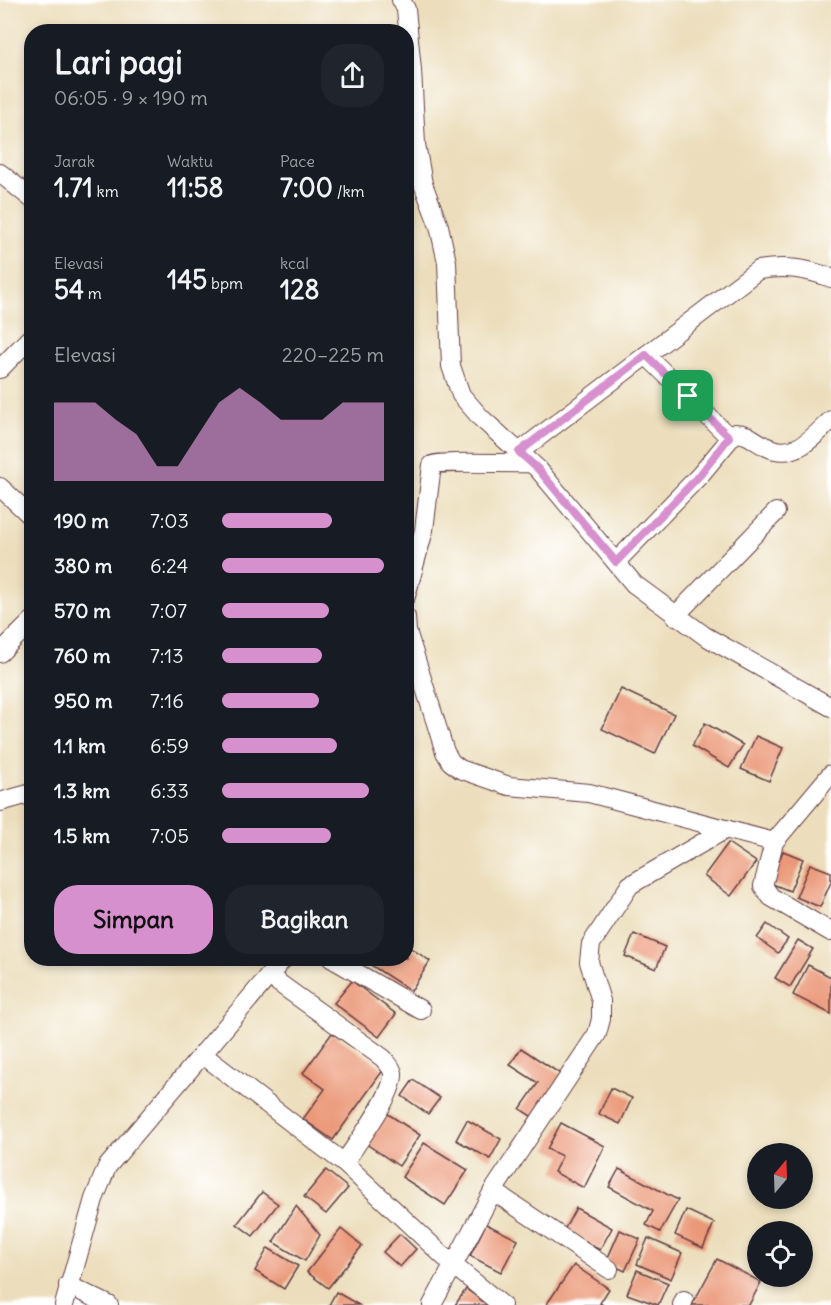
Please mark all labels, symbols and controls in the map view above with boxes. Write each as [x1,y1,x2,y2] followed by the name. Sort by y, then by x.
[54,41,183,83] text: Lari pagi
[321,44,384,107] button: share
[54,85,208,110] text: 06:05 · 9 × 190 m
[54,151,95,171] text: Jarak
[167,151,213,171] text: Waktu
[280,151,315,171] text: Pace
[54,171,93,204] text: 1.71
[167,171,223,204] text: 11:58
[280,171,333,204] text: 7:00
[93,181,119,201] text: km
[333,181,365,201] text: /km
[54,253,103,273] text: Elevasi
[280,253,309,273] text: kcal
[167,263,207,296] text: 145
[54,273,84,306] text: 54
[207,273,243,293] text: bpm
[280,273,320,306] text: 128
[84,283,102,303] text: m
[54,342,116,367] text: Elevasi
[282,342,384,367] text: 220–225 m
[662,370,713,421] pin
[671,379,704,412] icon: arrive
[54,508,109,533] text: 190 m
[150,508,189,533] text: 7:03
[54,553,112,578] text: 380 m
[150,553,188,578] text: 6:24
[54,598,111,623] text: 570 m
[150,598,187,623] text: 7:07
[54,643,111,668] text: 760 m
[150,643,184,668] text: 7:13
[54,688,112,713] text: 950 m
[150,688,184,713] text: 7:16
[54,733,106,758] text: 1.1 km
[150,733,189,758] text: 6:59
[54,778,110,803] text: 1.3 km
[150,778,189,803] text: 6:33
[54,823,110,848] text: 1.5 km
[150,823,189,848] text: 7:05
[54,885,213,954] button: Simpan
[225,885,384,954] button: Bagikan
[747,1143,813,1209] north arrow
[747,1143,813,1287] map controls
[747,1221,813,1287] button: locate

